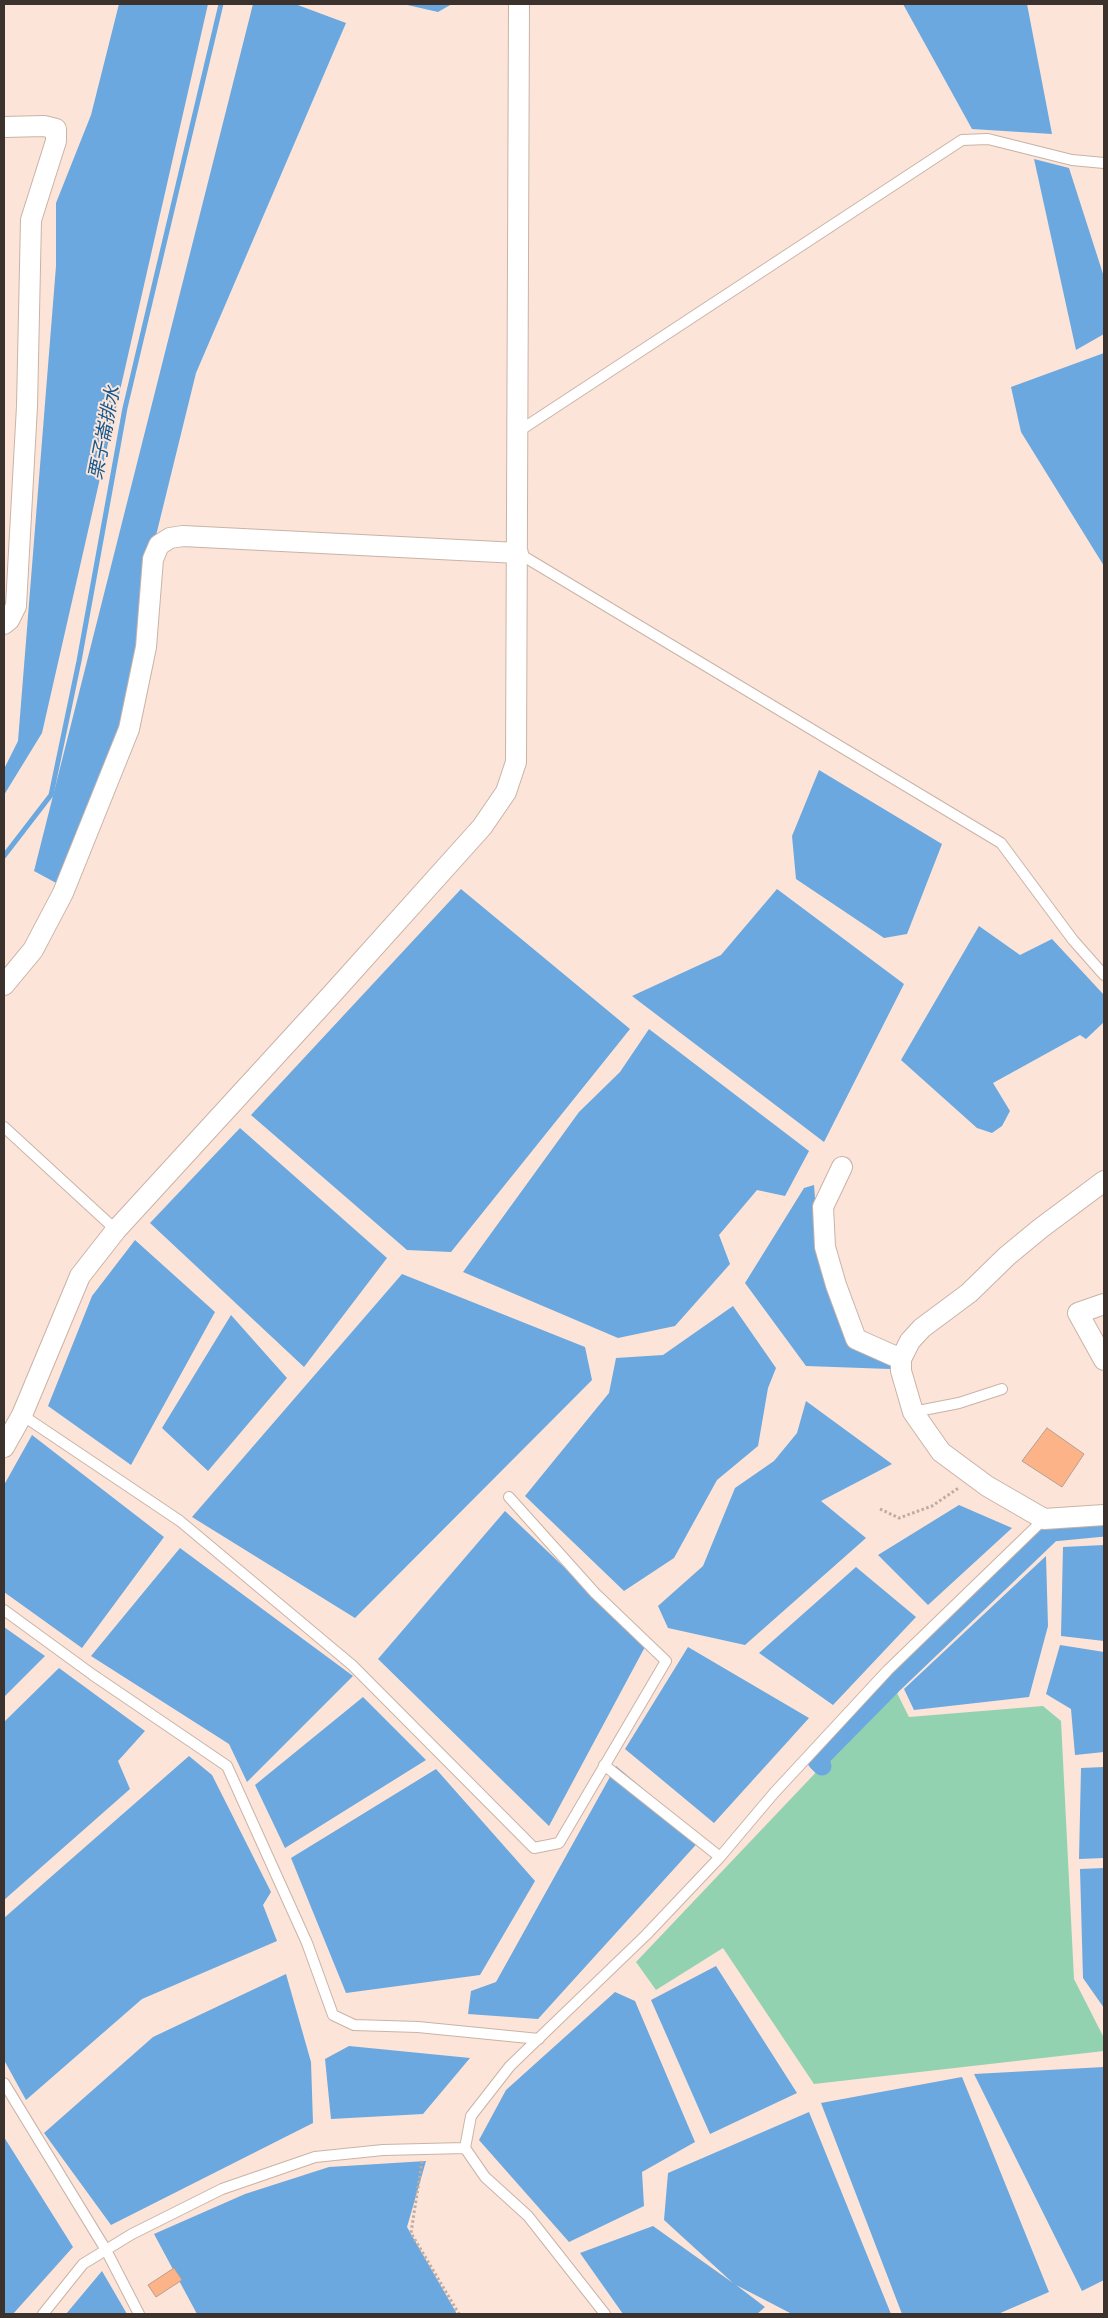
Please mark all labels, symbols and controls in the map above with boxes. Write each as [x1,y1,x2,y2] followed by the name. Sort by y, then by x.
[86,384,126,482] water label: 栗子崙排水

